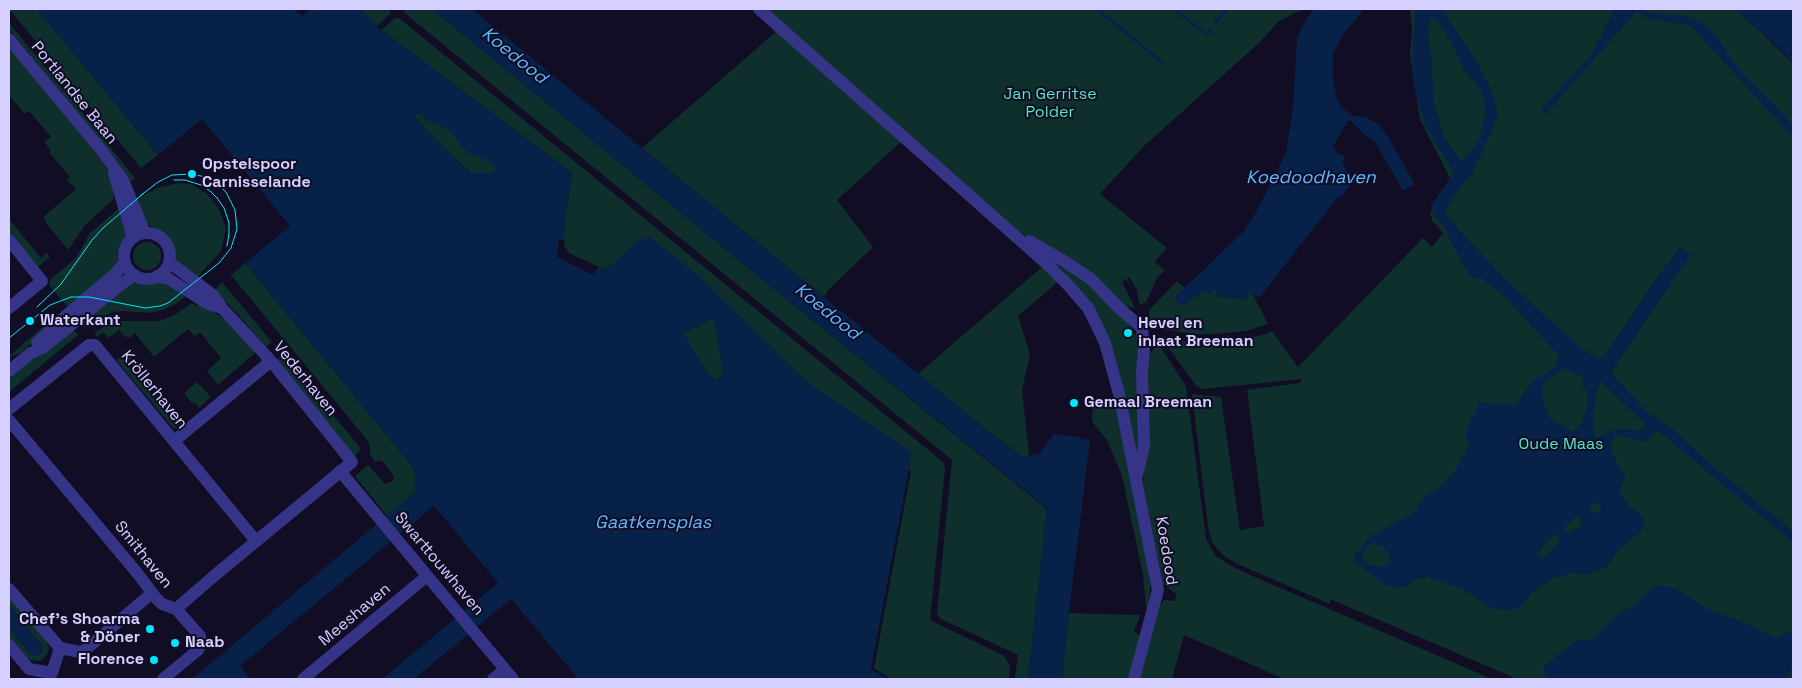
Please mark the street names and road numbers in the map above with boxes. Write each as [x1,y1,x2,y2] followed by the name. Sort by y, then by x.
[27,38,121,148] street label: Portlandse Baan
[269,338,341,420] street label: Vederhaven
[117,347,191,433] street label: Kröllerhaven
[390,508,488,620] street label: Swarttouwhaven
[1151,515,1181,587] street label: Koedood
[110,517,176,593] street label: Smithaven
[315,580,395,650] street label: Meeshaven

